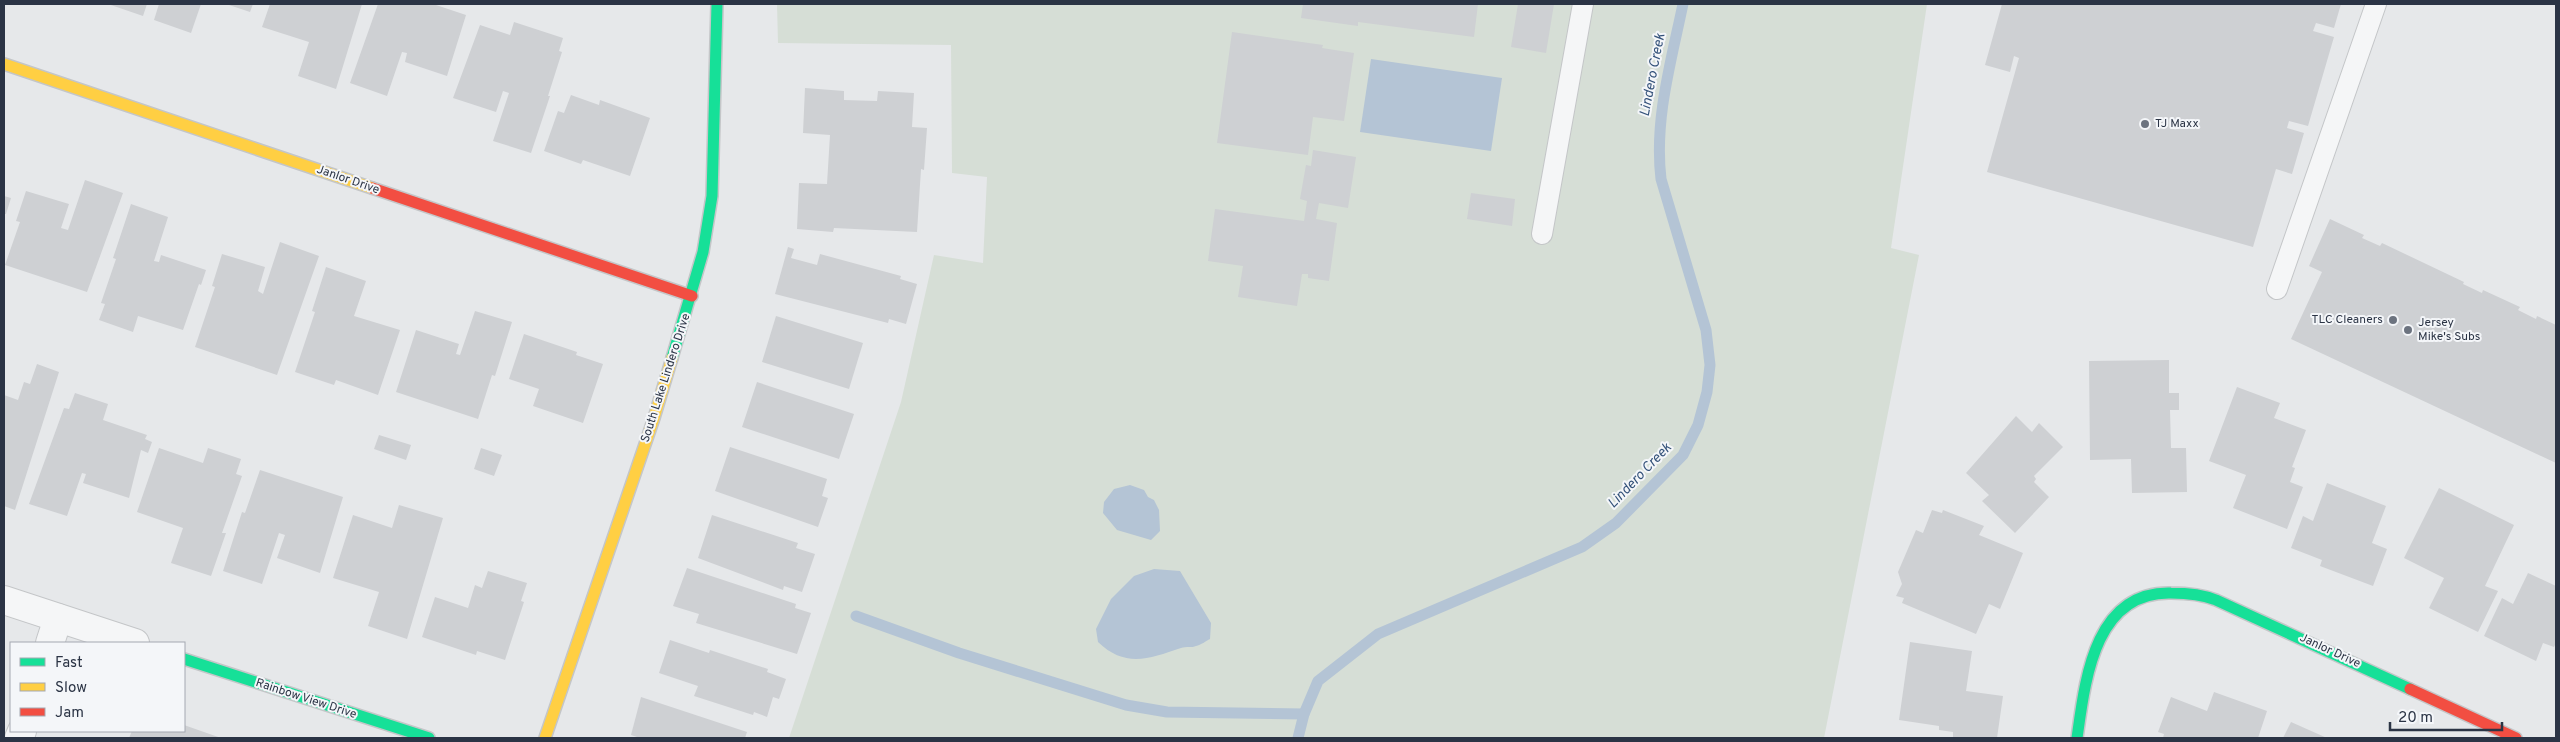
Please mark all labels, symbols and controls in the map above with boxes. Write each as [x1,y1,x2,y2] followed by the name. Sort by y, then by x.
[1637,31,1670,118] water label: Lindero Creek
[2155,116,2199,132] place label: TJ Maxx
[2139,118,2151,130] marker: TJ Maxx
[314,162,382,198] street label: Janlor Drive
[638,311,694,445] street label: South Lake Lindero Drive
[2311,312,2383,328] place label: TLC Cleaners
[2387,314,2399,326] marker: TLC Cleaners
[2418,315,2480,345] place label: Jersey Mike's Subs
[2402,324,2414,336] marker: Jersey Mike's Subs
[1605,439,1676,512] water label: Lindero Creek
[2297,630,2363,672] street label: Janlor Drive
[10,642,185,732] legend
[55,654,83,673] text: Fast
[253,675,359,723] street label: Rainbow View Drive
[55,679,87,698] text: Slow
[2390,700,2502,732] scale bar
[55,704,84,723] text: Jam
[2398,709,2433,728] text: 20 m

